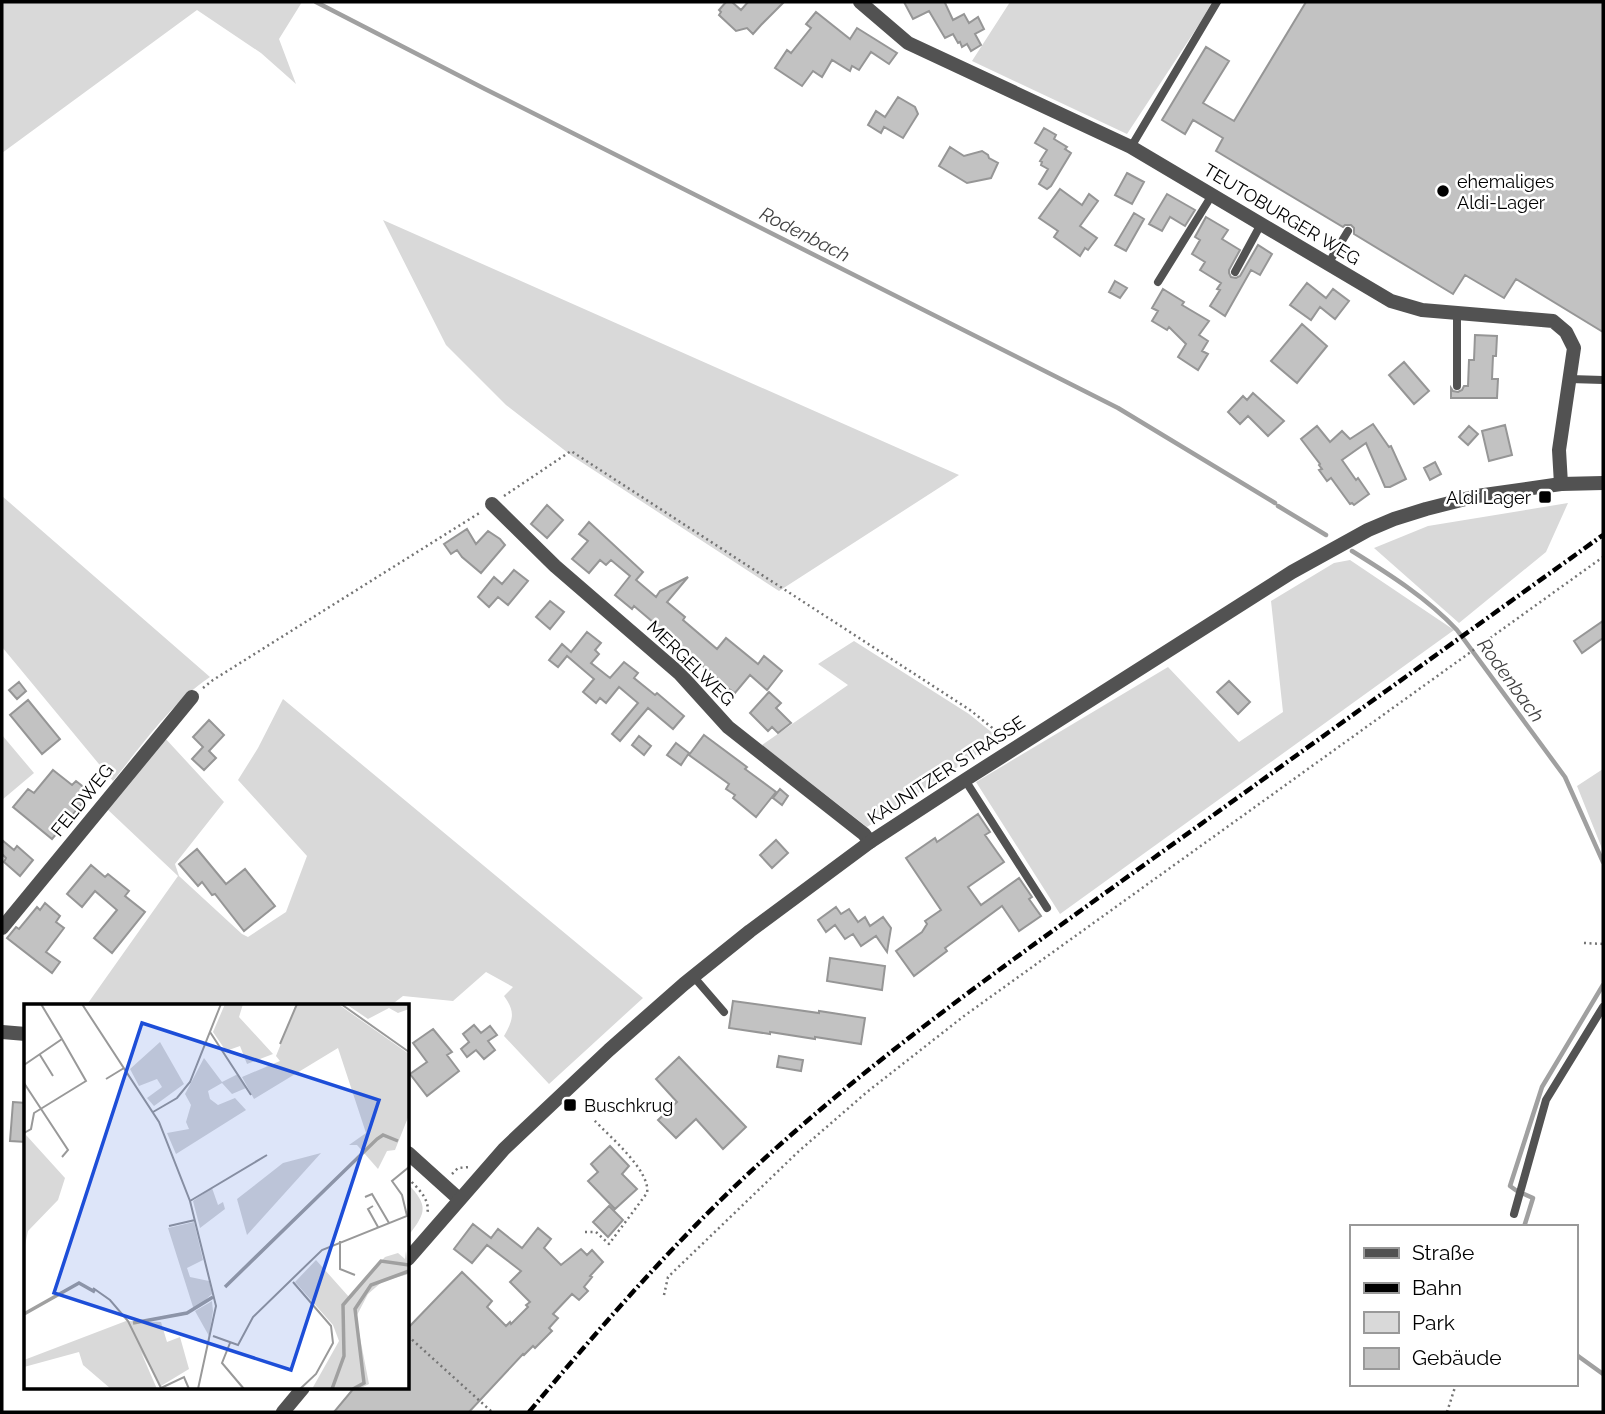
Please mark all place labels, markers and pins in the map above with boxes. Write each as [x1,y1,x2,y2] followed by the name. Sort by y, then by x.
[1457,171,1554,213] place label: ehemaliges Aldi-Lager
[1435,183,1451,199] marker: ehemaliges Aldi-Lager
[1446,487,1532,508] place label: Aldi Lager
[1537,489,1553,505] marker: Aldi Lager
[584,1095,673,1116] place label: Buschkrug
[562,1097,578,1113] marker: Buschkrug

